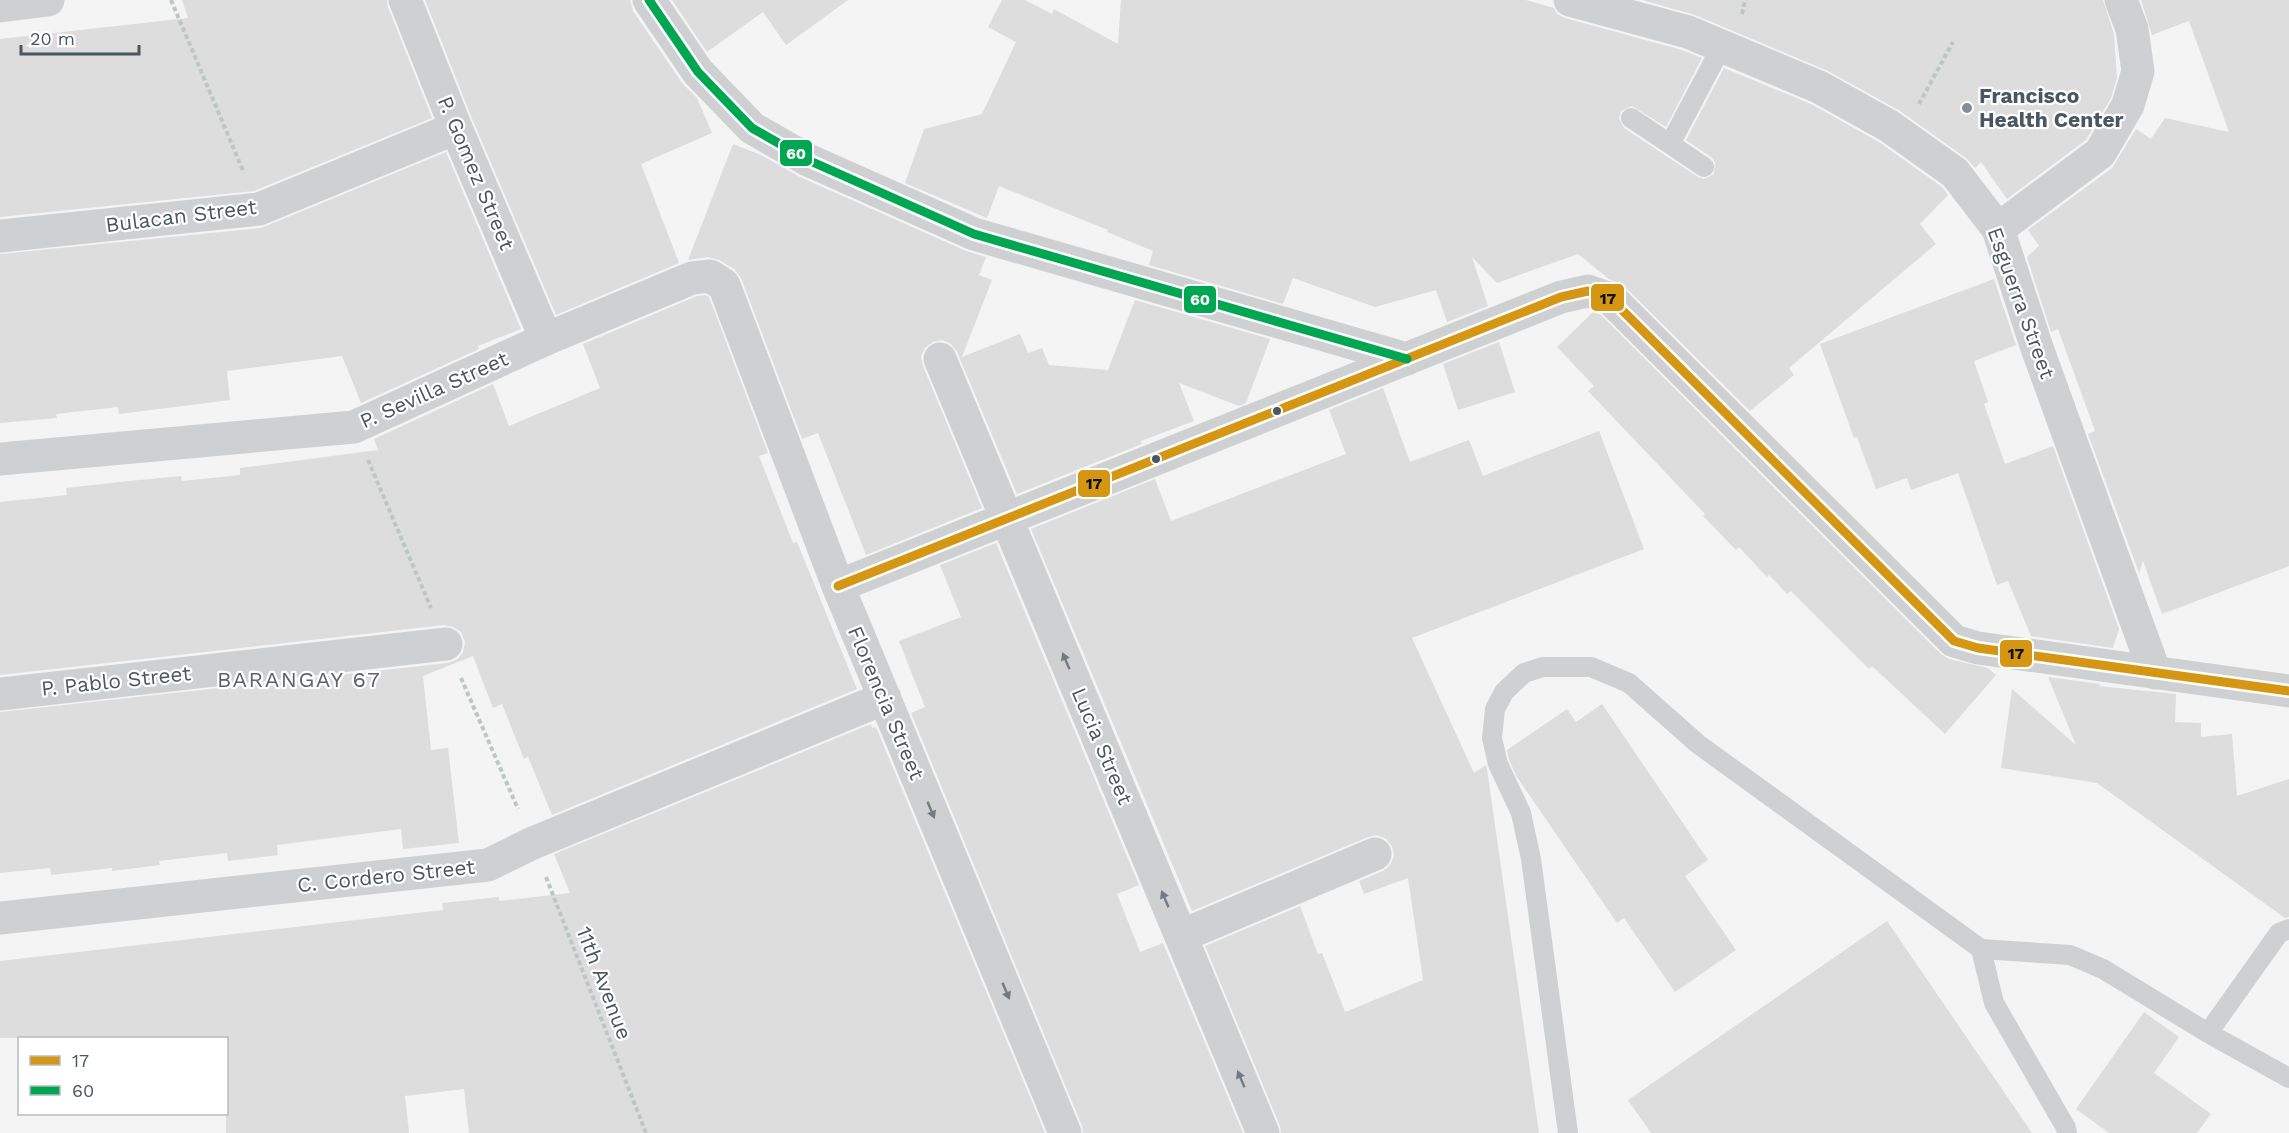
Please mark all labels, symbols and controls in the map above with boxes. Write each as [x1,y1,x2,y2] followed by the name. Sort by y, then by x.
[21,18,140,56] scale bar
[30,28,75,49] text: 20 m
[1979,83,2124,132] place label: Francisco Health Center
[433,92,520,254] street label: P. Gomez Street
[1960,101,1974,115] marker: Francisco Health Center
[779,139,813,167] line badge: 60
[786,144,806,163] text: 60
[104,194,258,237] street label: Bulacan Street
[1982,224,2061,382] street label: Esguerra Street
[1590,283,1625,312] line badge: 17
[1183,285,1217,314] line badge: 60
[1600,289,1617,308] text: 17
[1190,290,1210,309] text: 60
[356,346,512,433] street label: P. Sevilla Street
[1271,405,1283,417] unlabelled marker
[1150,453,1162,465] unlabelled marker
[1077,469,1111,498] line badge: 17
[1086,474,1103,493] text: 17
[843,622,930,783] street label: Florencia Street
[1999,639,2033,668] line badge: 17
[2008,644,2025,663] text: 17
[1061,652,1070,670] one-way arrow
[40,660,192,701] street label: P. Pablo Street
[217,667,381,692] district label: BARANGAY 67
[1067,684,1138,808] street label: Lucia Street
[926,802,936,820] one-way arrow
[296,854,476,897] street label: C. Cordero Street
[1160,890,1169,908] one-way arrow
[572,923,637,1043] street label: 11th Avenue
[1001,982,1011,1000] one-way arrow
[18,1037,228,1115] legend
[72,1050,89,1071] text: 17
[1236,1070,1245,1088] one-way arrow
[72,1080,94,1101] text: 60

